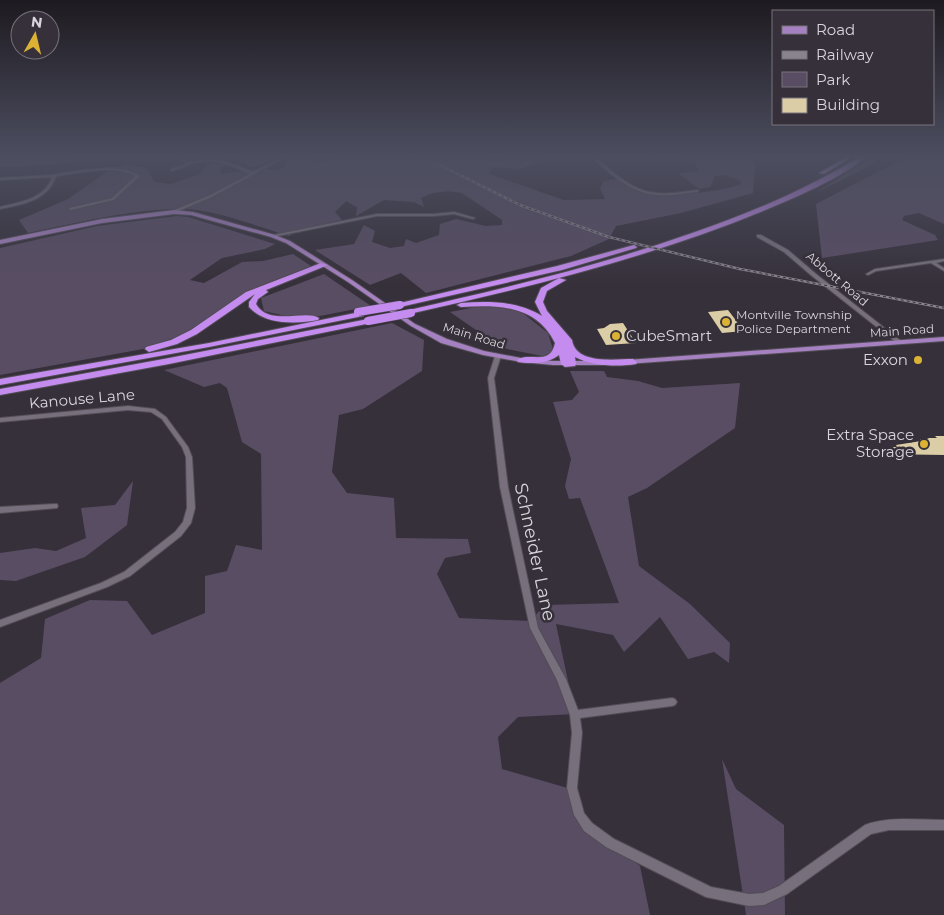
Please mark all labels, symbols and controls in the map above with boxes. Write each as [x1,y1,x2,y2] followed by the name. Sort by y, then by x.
[10,10,60,60] north arrow
[772,10,934,125] legend
[30,12,44,32] text: N
[816,20,855,39] text: Road
[816,45,874,64] text: Railway
[816,70,850,89] text: Park
[816,95,880,114] text: Building
[803,248,871,309] street label: Abbott Road
[736,307,852,336] place label: Montville Township Police Department
[720,316,732,328] marker: Montville Township Police Department
[441,319,507,352] street label: Main Road
[869,321,935,340] street label: Main Road
[626,326,712,345] place label: CubeSmart
[610,330,622,342] marker: CubeSmart
[863,350,908,369] place label: Exxon
[912,354,924,366] marker: Exxon
[28,384,136,413] street label: Kanouse Lane
[826,425,914,461] place label: Extra Space Storage
[918,438,930,450] marker: Extra Space Storage
[510,481,560,623] street label: Schneider Lane

